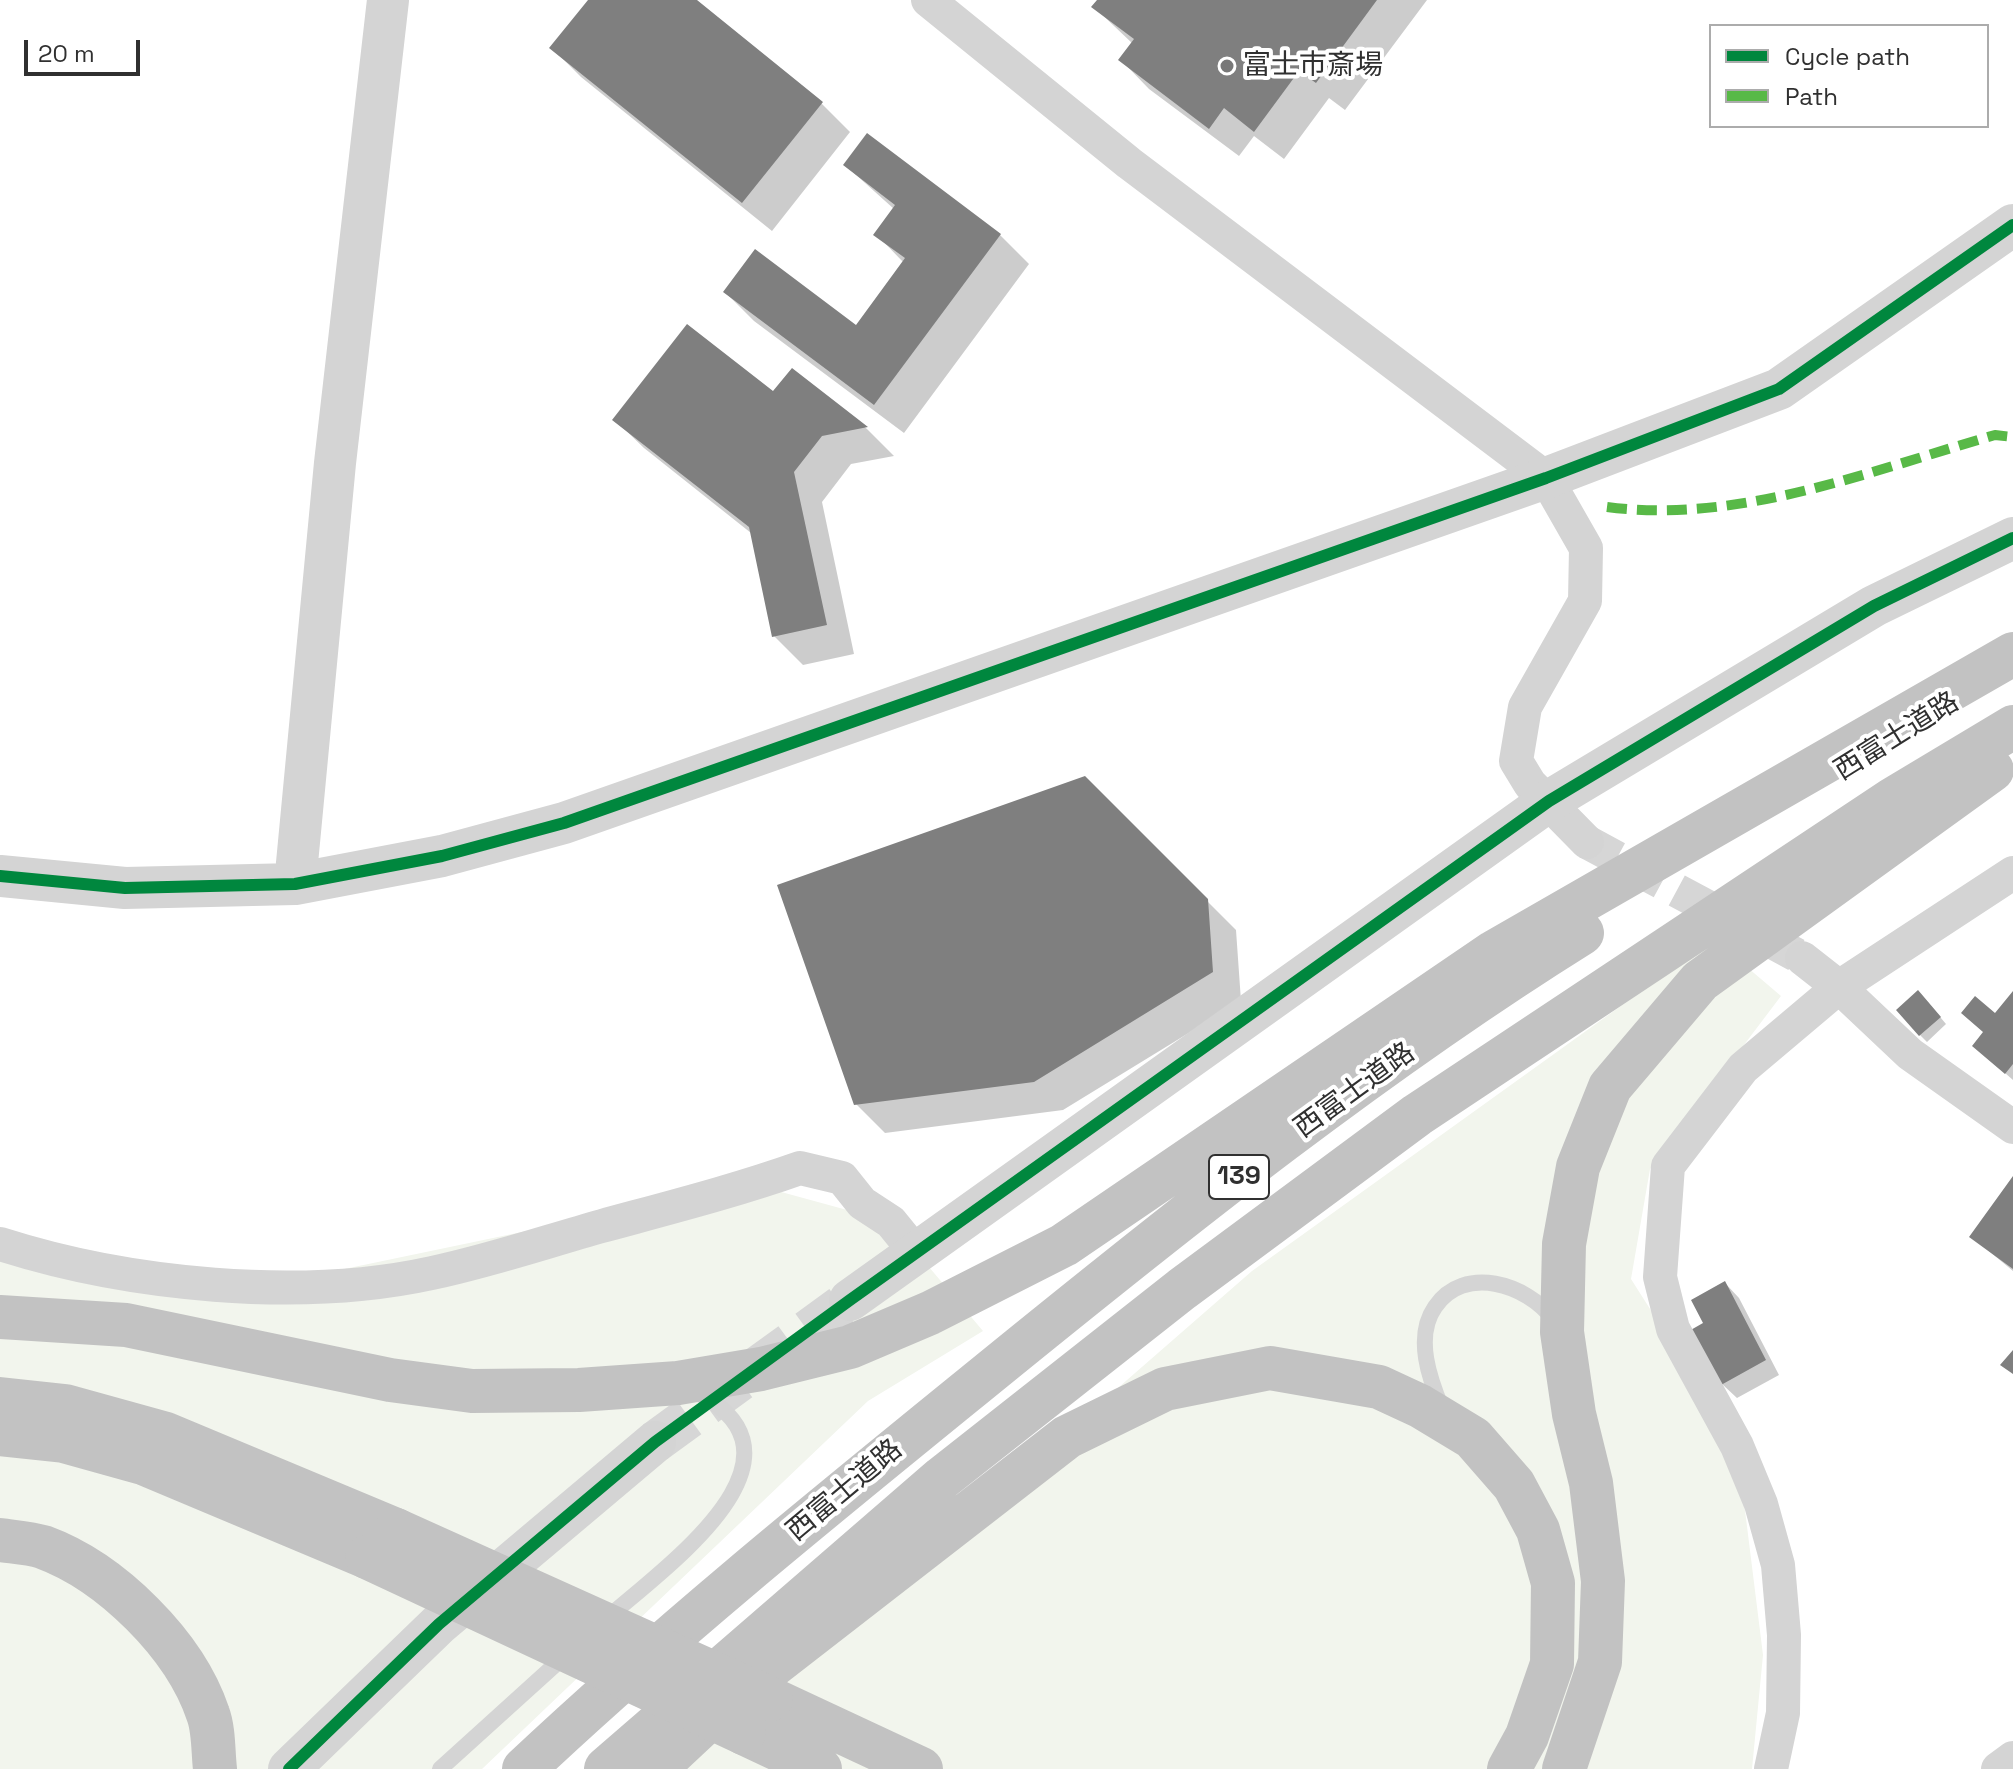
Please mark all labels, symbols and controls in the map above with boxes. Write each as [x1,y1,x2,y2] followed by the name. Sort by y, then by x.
[28,24,144,74] scale bar
[1709,24,1989,128] legend
[38,38,95,69] text: 20 m
[1785,41,1910,72] text: Cycle path
[1243,49,1383,83] place label: 富士市斎場
[1218,57,1236,75] marker: 富士市斎場
[1785,81,1838,112] text: Path
[1829,686,1965,788] street label: 西富士道路
[1288,1036,1422,1146] street label: 西富士道路
[1209,1155,1269,1199] road number: 139
[781,1433,909,1549] street label: 西富士道路

